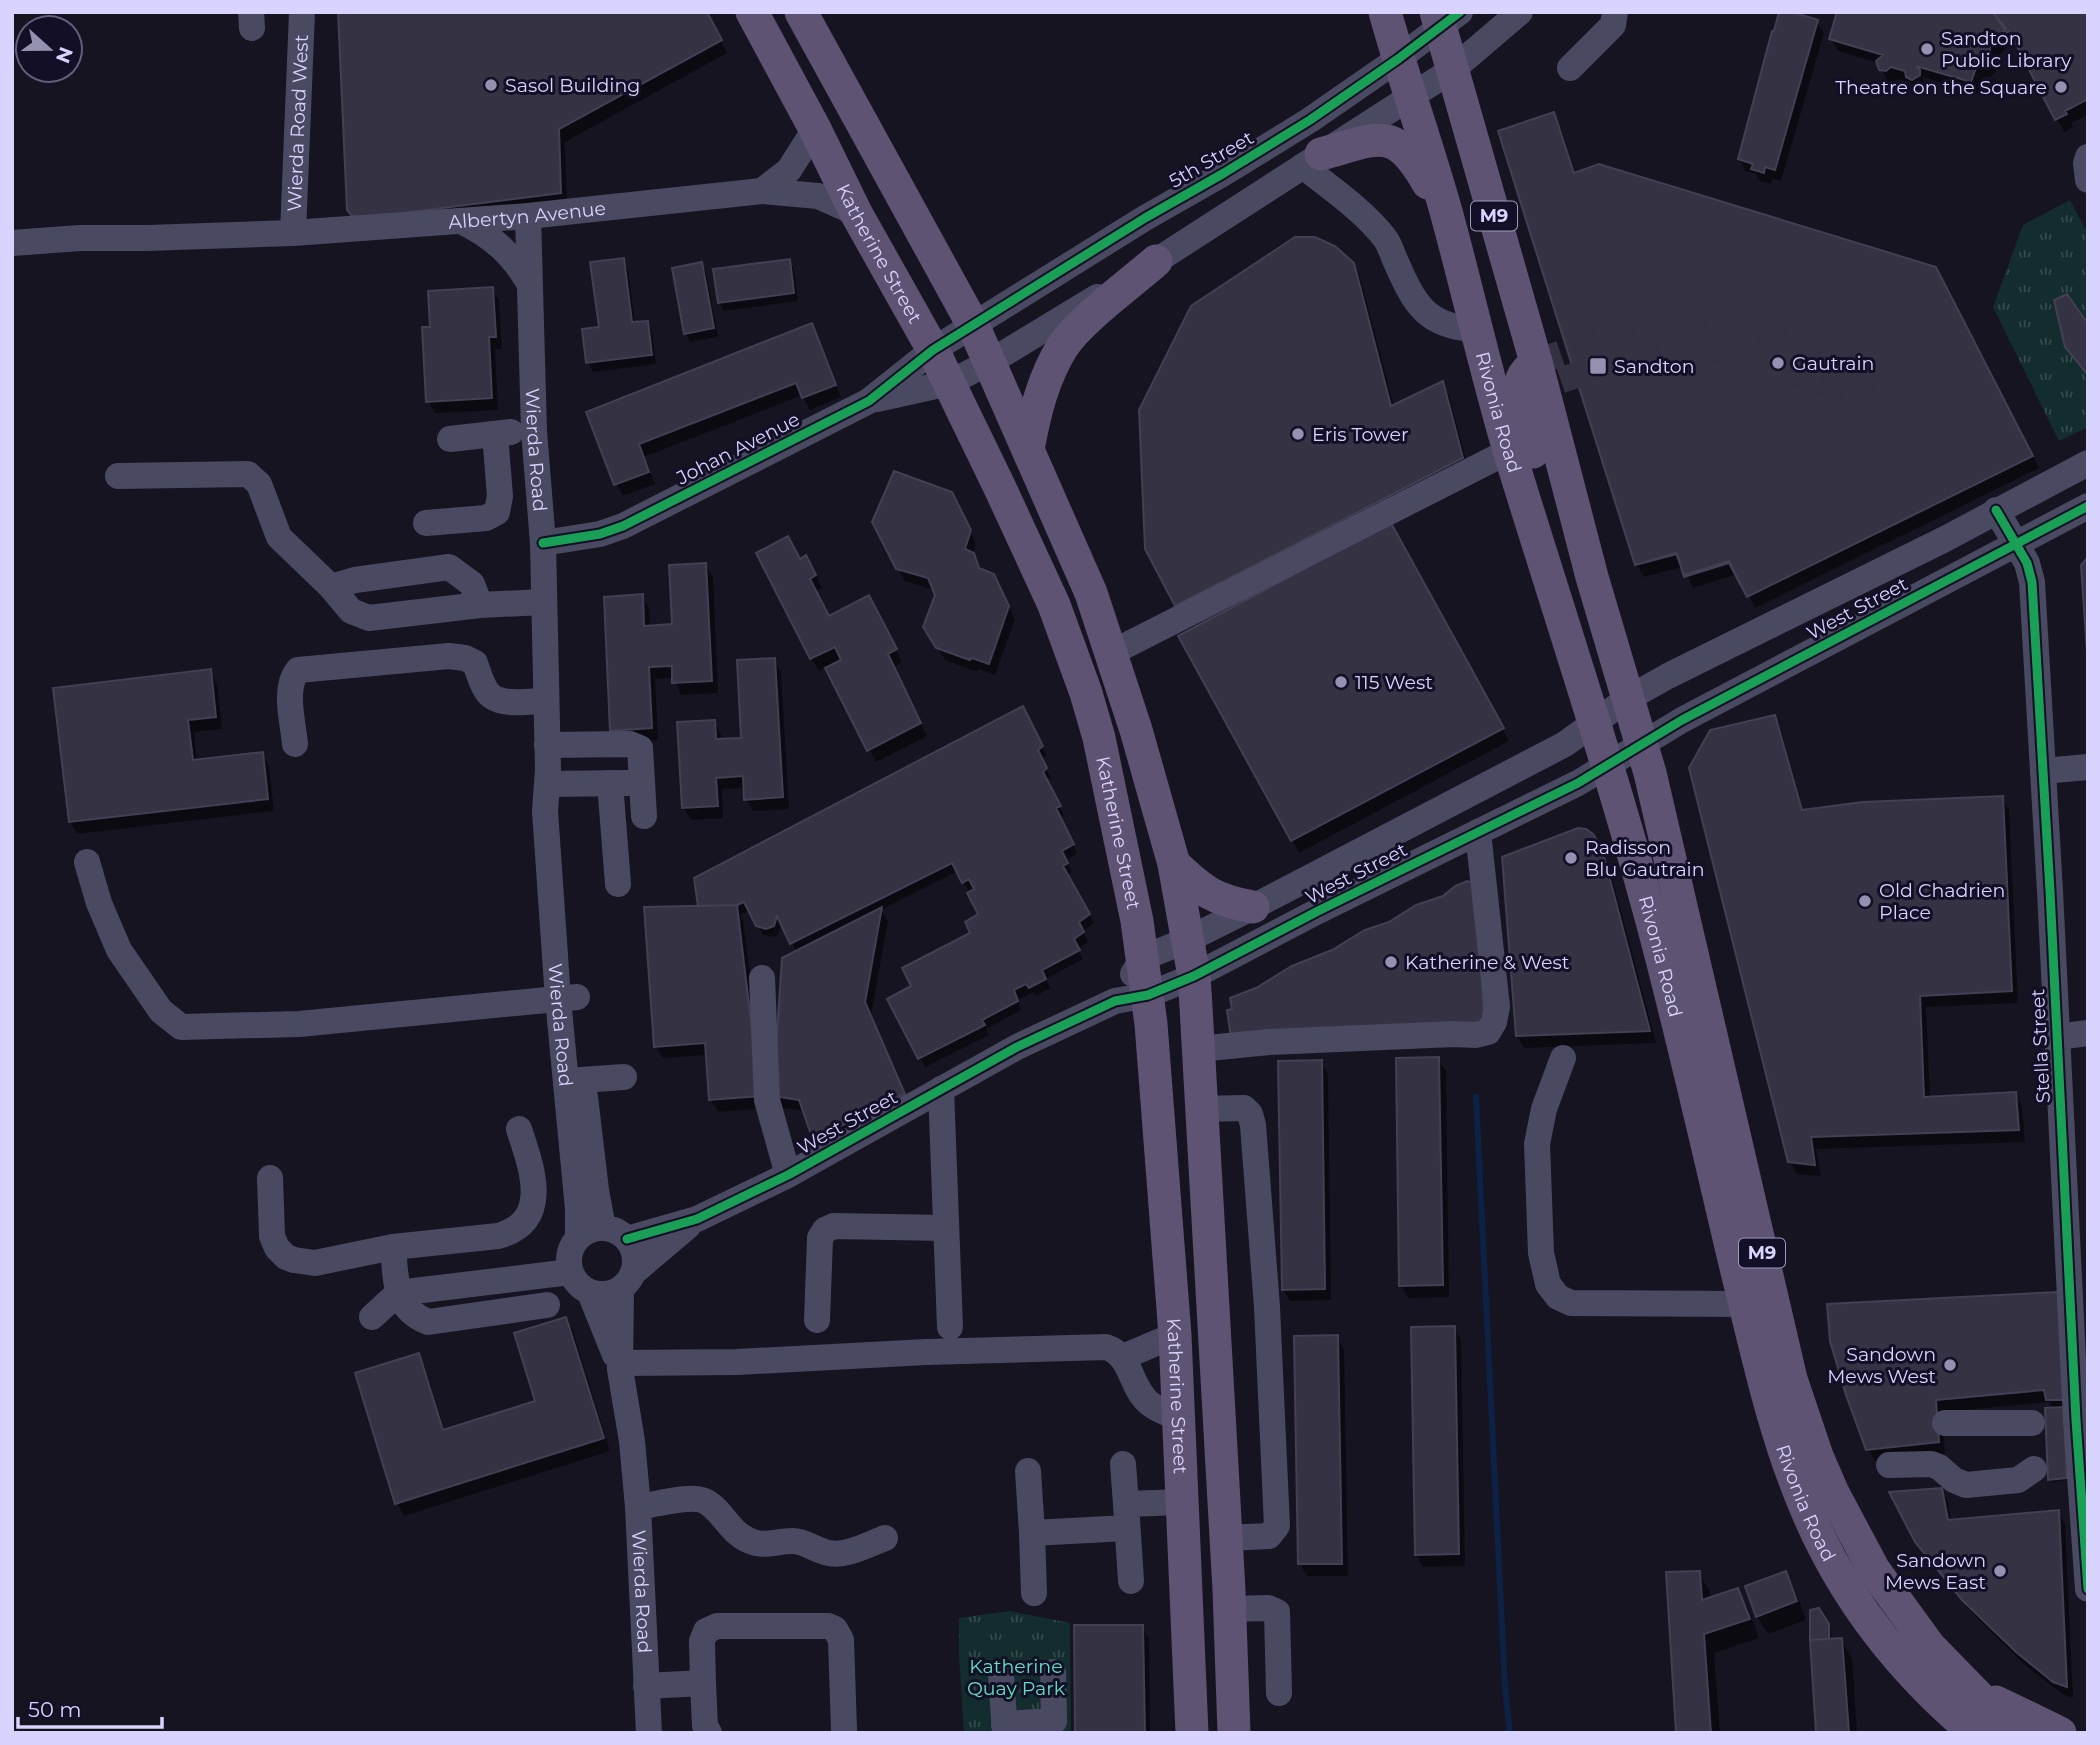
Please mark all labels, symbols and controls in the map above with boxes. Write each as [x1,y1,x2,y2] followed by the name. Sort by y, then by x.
[14,14,84,84] north arrow
[1941,27,2072,72] place label: Sandton Public Library
[283,34,313,212] street label: Wierda Road West
[1919,41,1935,57] marker: Sandton Public Library
[51,44,78,66] text: N
[505,74,640,97] place label: Sasol Building
[1835,76,2047,99] place label: Theatre on the Square
[483,77,499,93] marker: Sasol Building
[2053,79,2069,95] marker: Theatre on the Square
[1165,126,1258,193] street label: 5th Street
[831,180,927,328] street label: Katherine Street
[448,197,607,234] street label: Albertyn Avenue
[1471,202,1517,230] road number: M9
[1471,349,1526,476] street label: Rivonia Road
[1792,352,1874,375] place label: Gautrain
[1614,355,1695,378] place label: Sandton
[1770,355,1786,371] marker: Gautrain
[1588,356,1608,376] marker: Sandton
[521,388,551,512] street label: Wierda Road
[672,408,804,490] street label: Johan Avenue
[1312,423,1409,446] place label: Eris Tower
[1290,426,1306,442] marker: Eris Tower
[1803,572,1912,645] street label: West Street
[1355,671,1433,694] place label: 115 West
[1333,674,1349,690] marker: 115 West
[1091,754,1145,912] street label: Katherine Street
[1585,836,1705,881] place label: Radisson Blu Gautrain
[1302,838,1411,909] street label: West Street
[1563,850,1579,866] marker: Radisson Blu Gautrain
[1879,879,2005,924] place label: Old Chadrien Place
[1634,893,1687,1020] street label: Rivonia Road
[1857,893,1873,909] marker: Old Chadrien Place
[1405,951,1570,974] place label: Katherine & West
[1383,954,1399,970] marker: Katherine & West
[544,962,577,1087] street label: Wierda Road
[2026,988,2055,1104] street label: Stella Street
[793,1085,902,1159] street label: West Street
[1739,1238,1785,1268] road number: M9
[1162,1317,1192,1475] street label: Katherine Street
[1827,1343,1936,1388] place label: Sandown Mews West
[1942,1357,1958,1373] marker: Sandown Mews West
[1771,1442,1840,1566] street label: Rivonia Road
[627,1529,656,1654] street label: Wierda Road
[1885,1549,1986,1594] place label: Sandown Mews East
[1992,1563,2008,1579] marker: Sandown Mews East
[967,1655,1066,1700] park label: Katherine Quay Park
[18,1686,161,1730] scale bar
[28,1697,82,1722] text: 50 m

